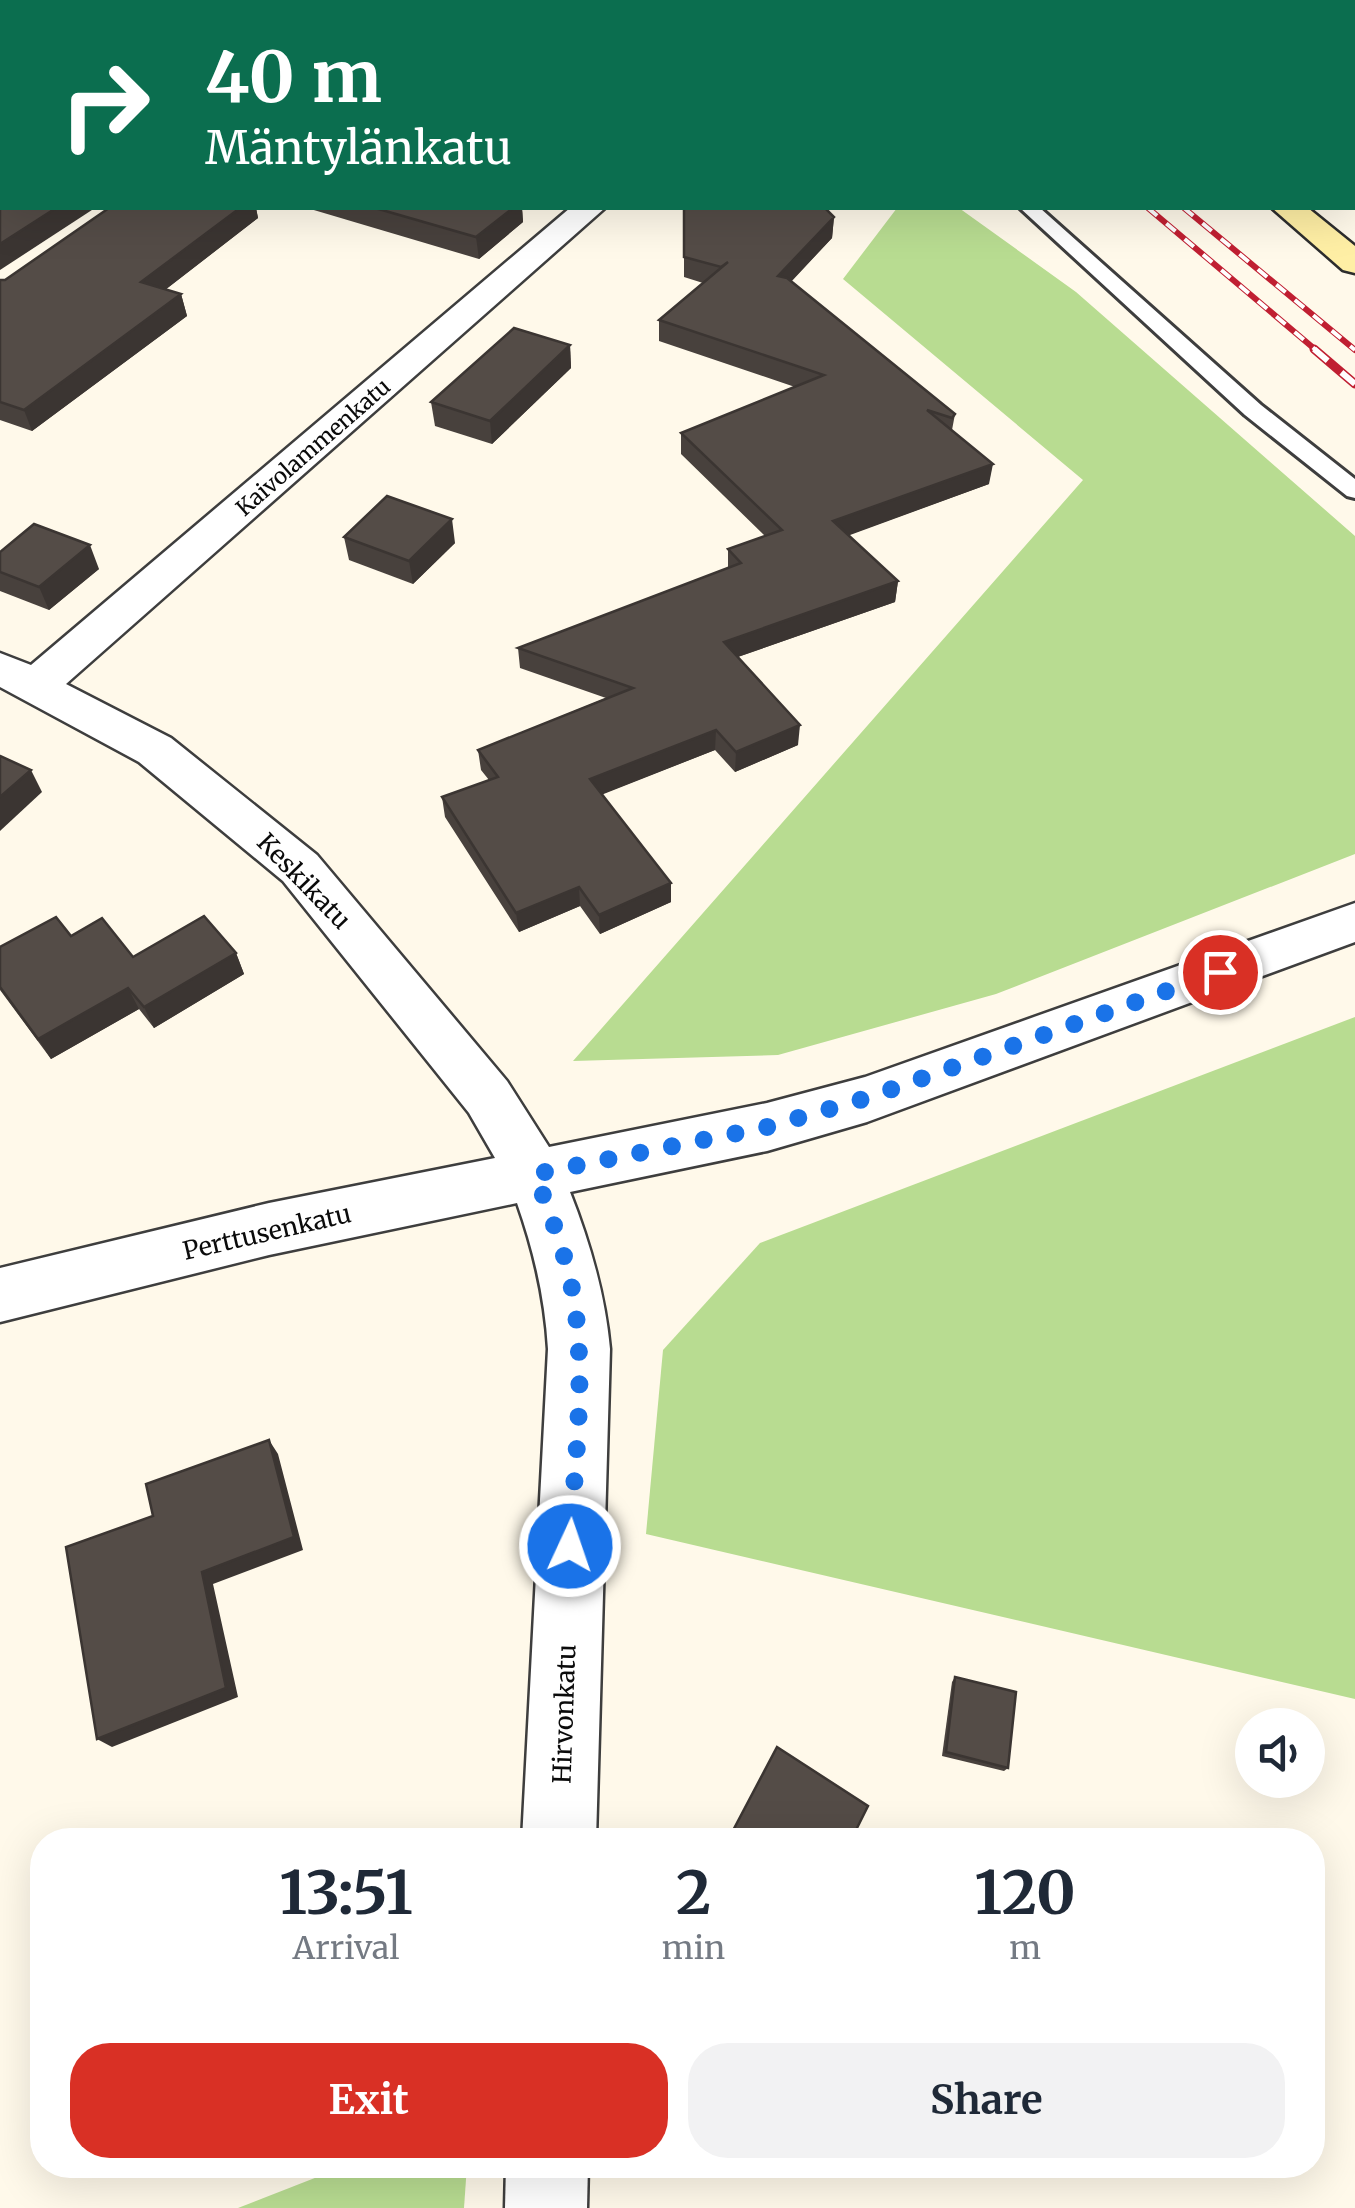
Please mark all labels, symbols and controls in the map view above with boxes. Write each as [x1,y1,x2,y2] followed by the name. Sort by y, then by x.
[205,33,382,121] text: 40 m
[40,40,170,170] icon: right
[205,120,512,176] text: Mäntylänkatu
[230,372,396,522] street label: Kaivolammenkatu
[250,826,358,936] street label: Keskikatu
[1178,930,1263,1015] pin
[1193,945,1248,1000] icon: arrive
[180,1197,354,1267] street label: Perttusenkatu
[518,1494,622,1598] position arrow
[546,1644,582,1784] street label: Hirvonkatu
[1235,1708,1325,1798] map controls
[1235,1708,1325,1798] button: sound
[279,1855,413,1930] text: 13:51
[676,1855,711,1930] text: 2
[974,1855,1076,1930] text: 120
[293,1928,399,1968] text: Arrival
[662,1928,725,1968] text: min
[1009,1928,1041,1968] text: m
[70,2043,668,2158] button: Exit
[688,2043,1285,2158] button: Share

